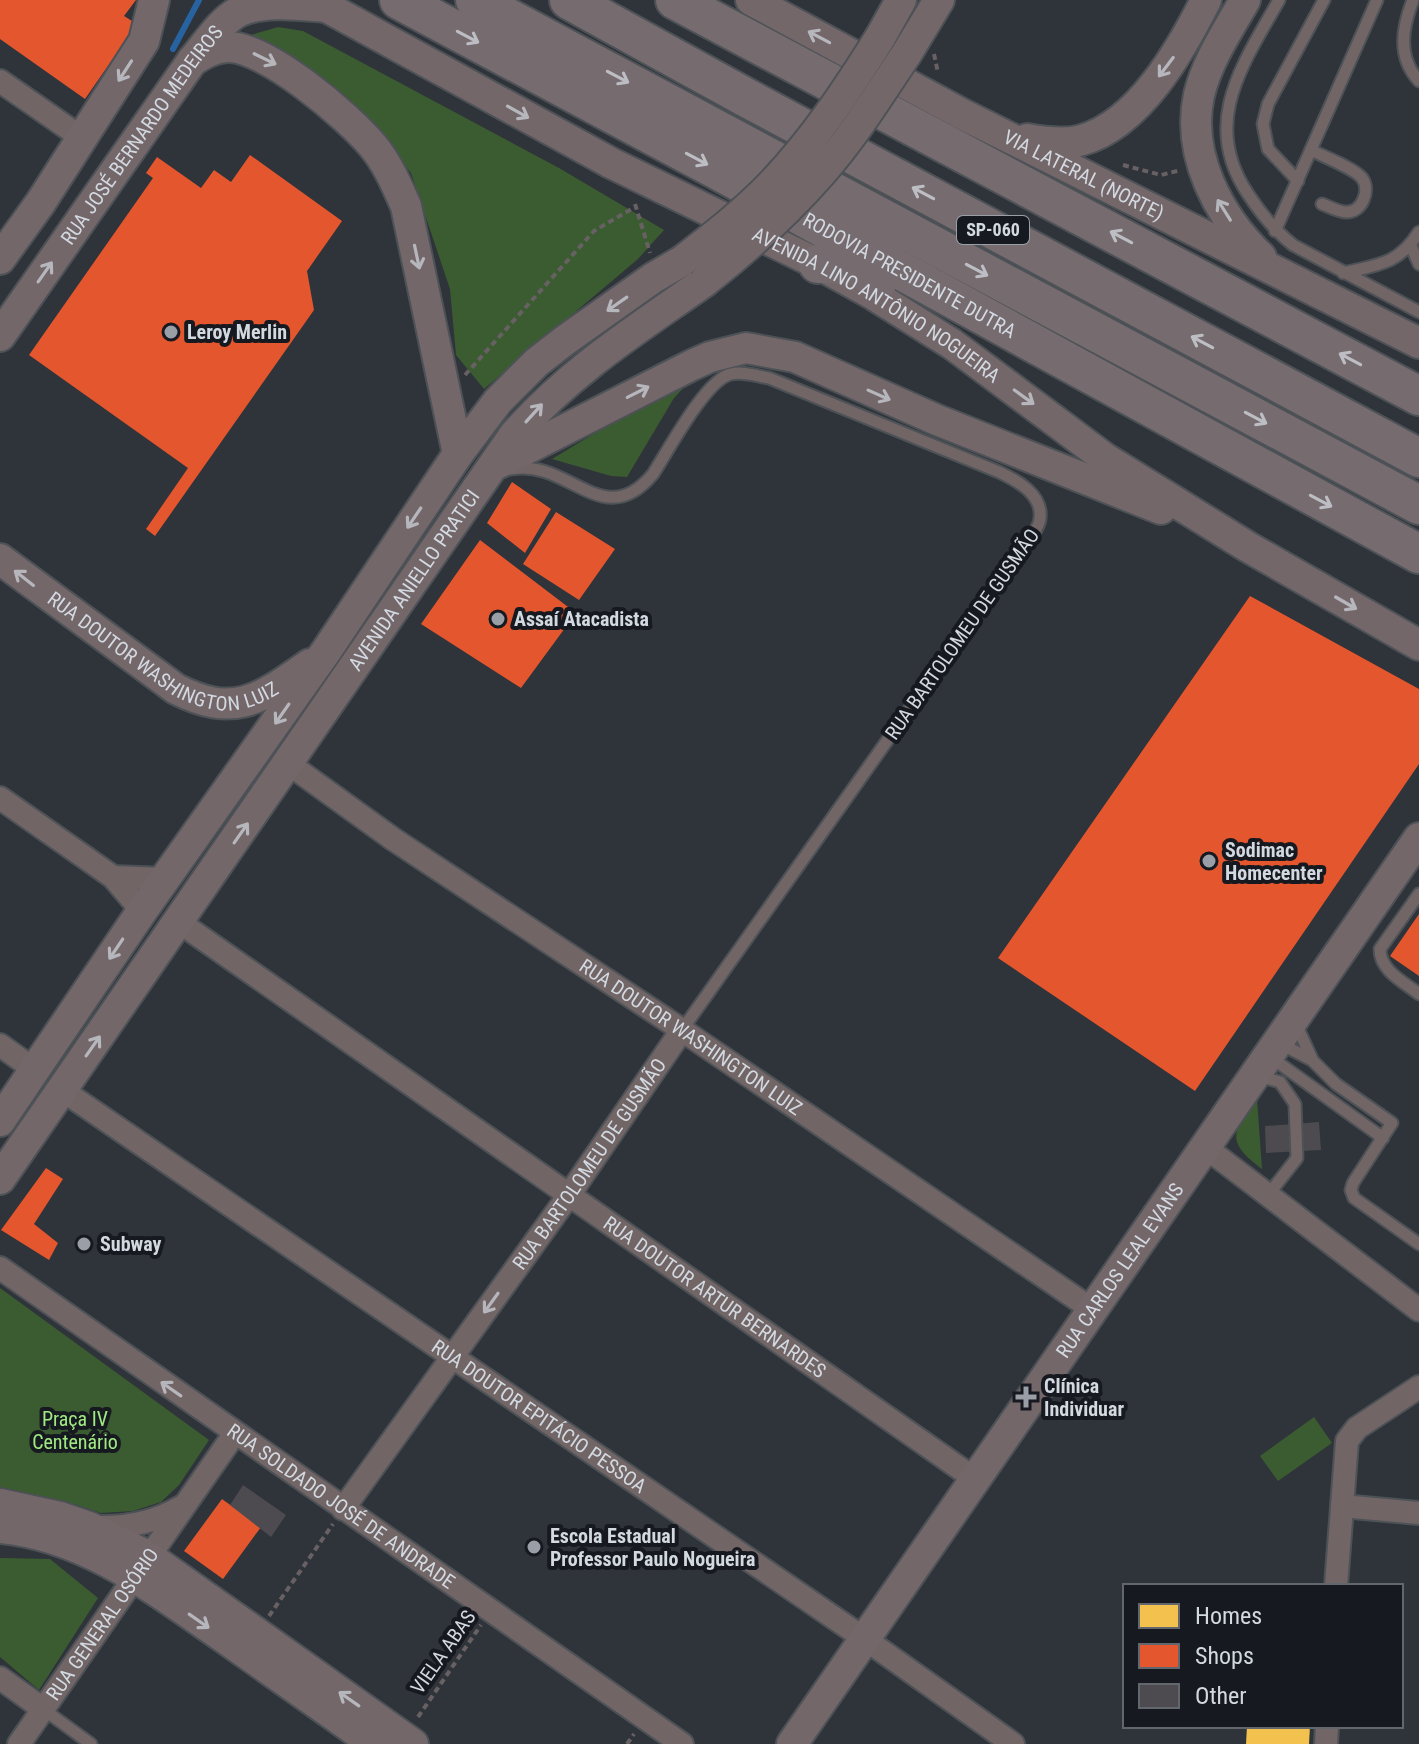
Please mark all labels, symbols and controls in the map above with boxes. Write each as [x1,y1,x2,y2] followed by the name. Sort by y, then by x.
[56,20,228,249] street label: RUA JOSÉ BERNARDO MEDEIROS
[455,29,479,45] one-way arrow
[808,29,832,44] one-way arrow
[252,52,276,67] one-way arrow
[1158,56,1175,77] one-way arrow
[117,59,133,82] one-way arrow
[605,70,629,85] one-way arrow
[506,104,529,120] one-way arrow
[999,125,1168,225] street label: VIA LATERAL (NORTE)
[685,152,708,168] one-way arrow
[912,184,936,200] one-way arrow
[1215,199,1231,222] one-way arrow
[799,207,1021,343] street label: RODOVIA PRESIDENTE DUTRA
[957,216,1029,244] road number: SP-060
[749,222,1005,388] street label: AVENIDA LINO ANTÔNIO NOGUEIRA
[1109,228,1133,244] one-way arrow
[410,243,425,269] one-way arrow
[37,262,53,284] one-way arrow
[965,262,989,278] one-way arrow
[606,296,628,312] one-way arrow
[187,320,287,344] place label: Leroy Merlin
[162,323,180,341] marker: Leroy Merlin
[1191,333,1214,349] one-way arrow
[1339,350,1363,366] one-way arrow
[625,384,649,400] one-way arrow
[867,388,891,403] one-way arrow
[1013,389,1035,405] one-way arrow
[525,403,543,423] one-way arrow
[1244,411,1268,426] one-way arrow
[343,485,485,675] street label: AVENIDA ANIELLO PRATICI
[1309,493,1332,509] one-way arrow
[406,507,422,529] one-way arrow
[880,524,1044,744] street label: RUA BARTOLOMEU DE GUSMÃO
[14,569,35,587] one-way arrow
[43,586,283,716] street label: RUA DOUTOR WASHINGTON LUIZ
[1334,596,1358,611] one-way arrow
[514,607,649,631] place label: Assaí Atacadista
[489,610,507,628] marker: Assaí Atacadista
[274,702,290,724] one-way arrow
[233,822,249,844] one-way arrow
[1225,838,1323,885] place label: Sodimac Homecenter
[1200,852,1218,870] marker: Sodimac Homecenter
[108,938,124,960] one-way arrow
[575,954,807,1120] street label: RUA DOUTOR WASHINGTON LUIZ
[85,1035,101,1057] one-way arrow
[507,1054,671,1274] street label: RUA BARTOLOMEU DE GUSMÃO
[1051,1178,1189,1362] street label: RUA CARLOS LEAL EVANS
[599,1211,831,1383] street label: RUA DOUTOR ARTUR BERNARDES
[100,1232,161,1256] place label: Subway
[75,1235,93,1253] marker: Subway
[482,1292,499,1314] one-way arrow
[427,1334,651,1498] street label: RUA DOUTOR EPITÁCIO PESSOA
[1044,1374,1124,1421] place label: Clínica Individuar
[160,1381,182,1397] one-way arrow
[1015,1386,1037,1408] marker: Clínica Individuar
[32,1407,118,1454] park label: Praça IV Centenário
[223,1418,460,1594] street label: RUA SOLDADO JOSÉ DE ANDRADE
[550,1524,755,1571] place label: Escola Estadual Professor Paulo Nogueira
[525,1538,543,1556] marker: Escola Estadual Professor Paulo Nogueira
[41,1543,164,1705] street label: RUA GENERAL OSÓRIO
[1123,1584,1403,1728] legend
[1195,1602,1262,1630] text: Homes
[406,1606,480,1698] street label: VIELA ABAS
[188,1613,210,1629] one-way arrow
[1195,1642,1254,1670] text: Shops
[1195,1682,1247,1710] text: Other
[339,1691,361,1707] one-way arrow

